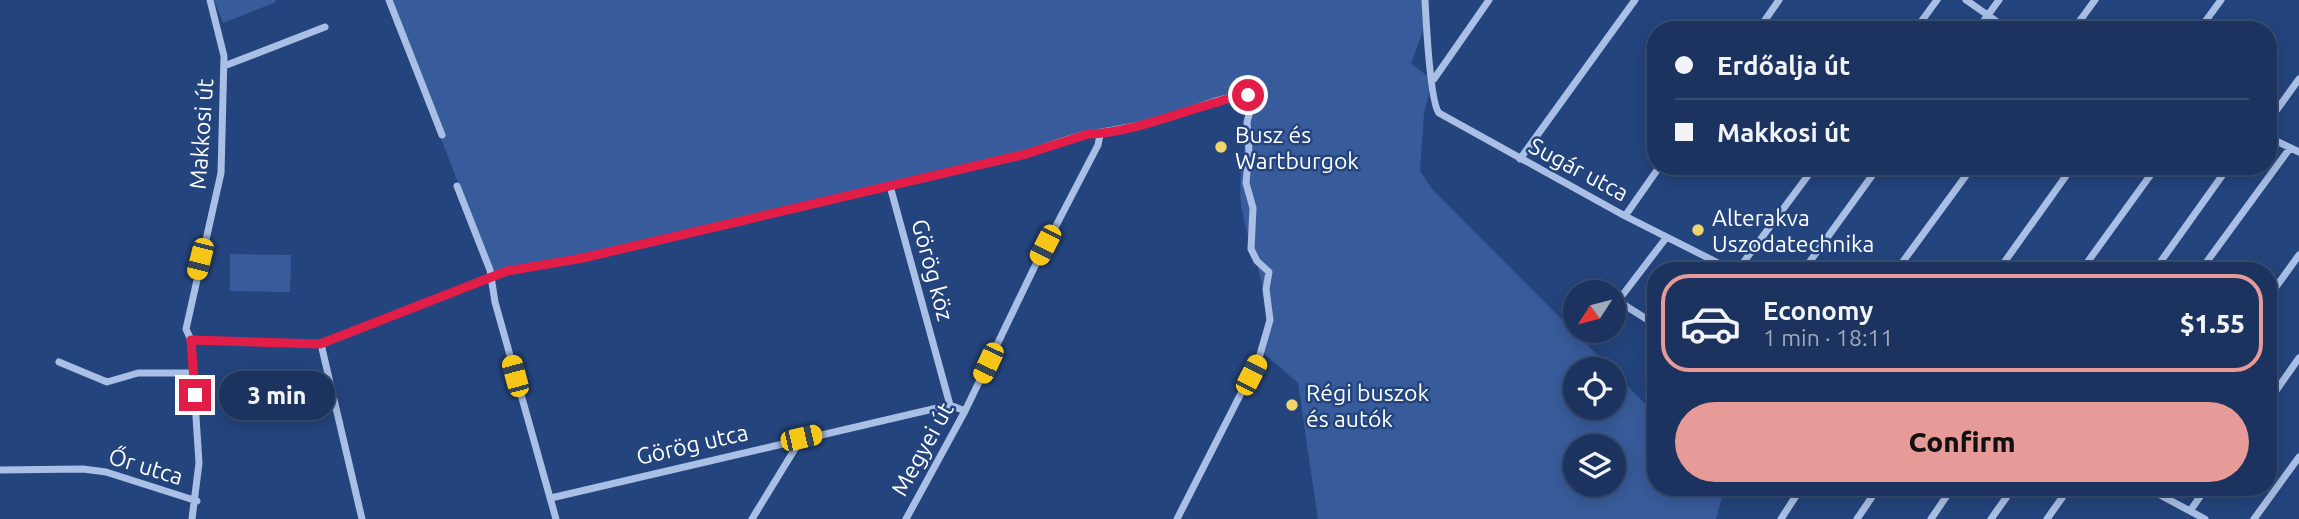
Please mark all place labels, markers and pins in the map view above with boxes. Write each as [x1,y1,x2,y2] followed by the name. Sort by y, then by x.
[1235,122,1359,173] place label: Busz és Wartburgok
[1213,139,1229,155] marker: Busz és Wartburgok
[1712,205,1874,256] place label: Alterakva Uszodatechnika
[1690,222,1706,238] marker: Alterakva Uszodatechnika
[1306,380,1429,431] place label: Régi buszok és autók
[1284,397,1300,413] marker: Régi buszok és autók

